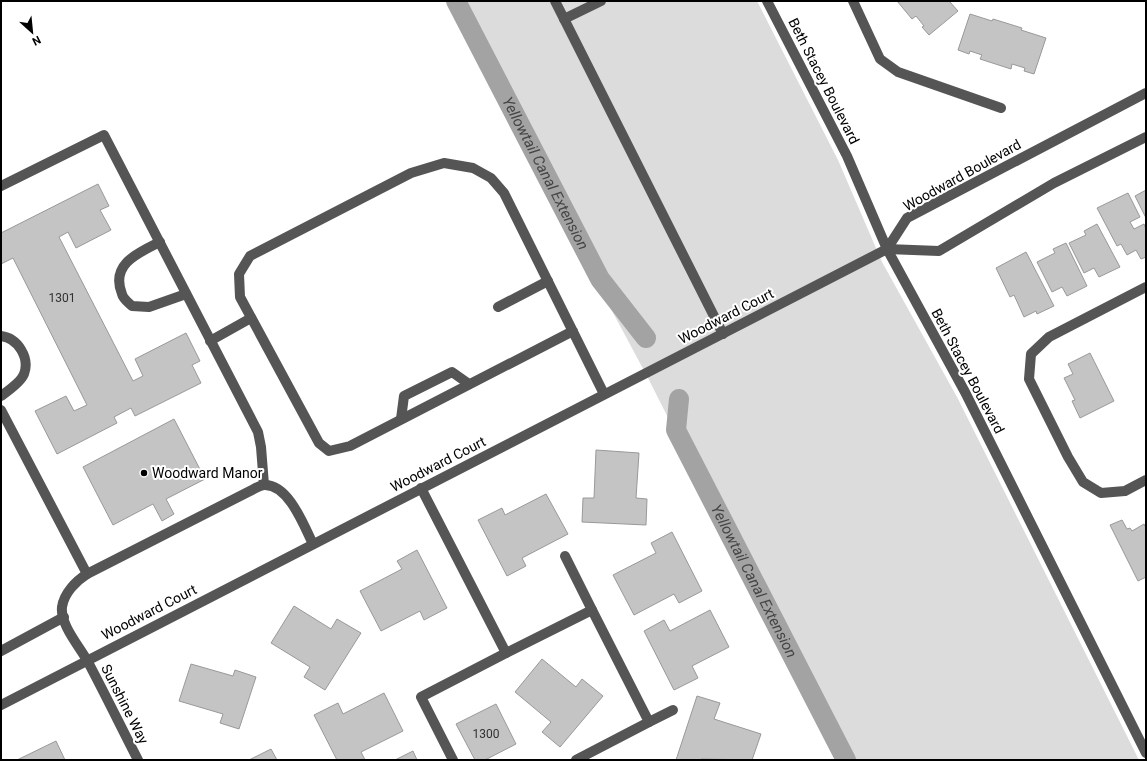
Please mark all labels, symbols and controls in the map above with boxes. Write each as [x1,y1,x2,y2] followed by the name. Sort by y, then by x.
[12,12,52,52] north arrow
[785,15,863,147] street label: Beth Stacey Boulevard
[30,33,43,48] text: N
[498,94,592,253] water label: Yellowtail Canal Extension
[900,136,1024,214] street label: Woodward Boulevard
[676,285,777,347] street label: Woodward Court
[49,291,75,305] house number: 1301
[928,306,1008,436] street label: Beth Stacey Boulevard
[388,433,489,495] street label: Woodward Court
[152,465,263,481] place label: Woodward Manor
[139,468,149,478] marker: Woodward Manor
[707,501,801,661] water label: Yellowtail Canal Extension
[99,581,200,643] street label: Woodward Court
[98,662,152,747] street label: Sunshine Way
[473,727,500,741] house number: 1300

